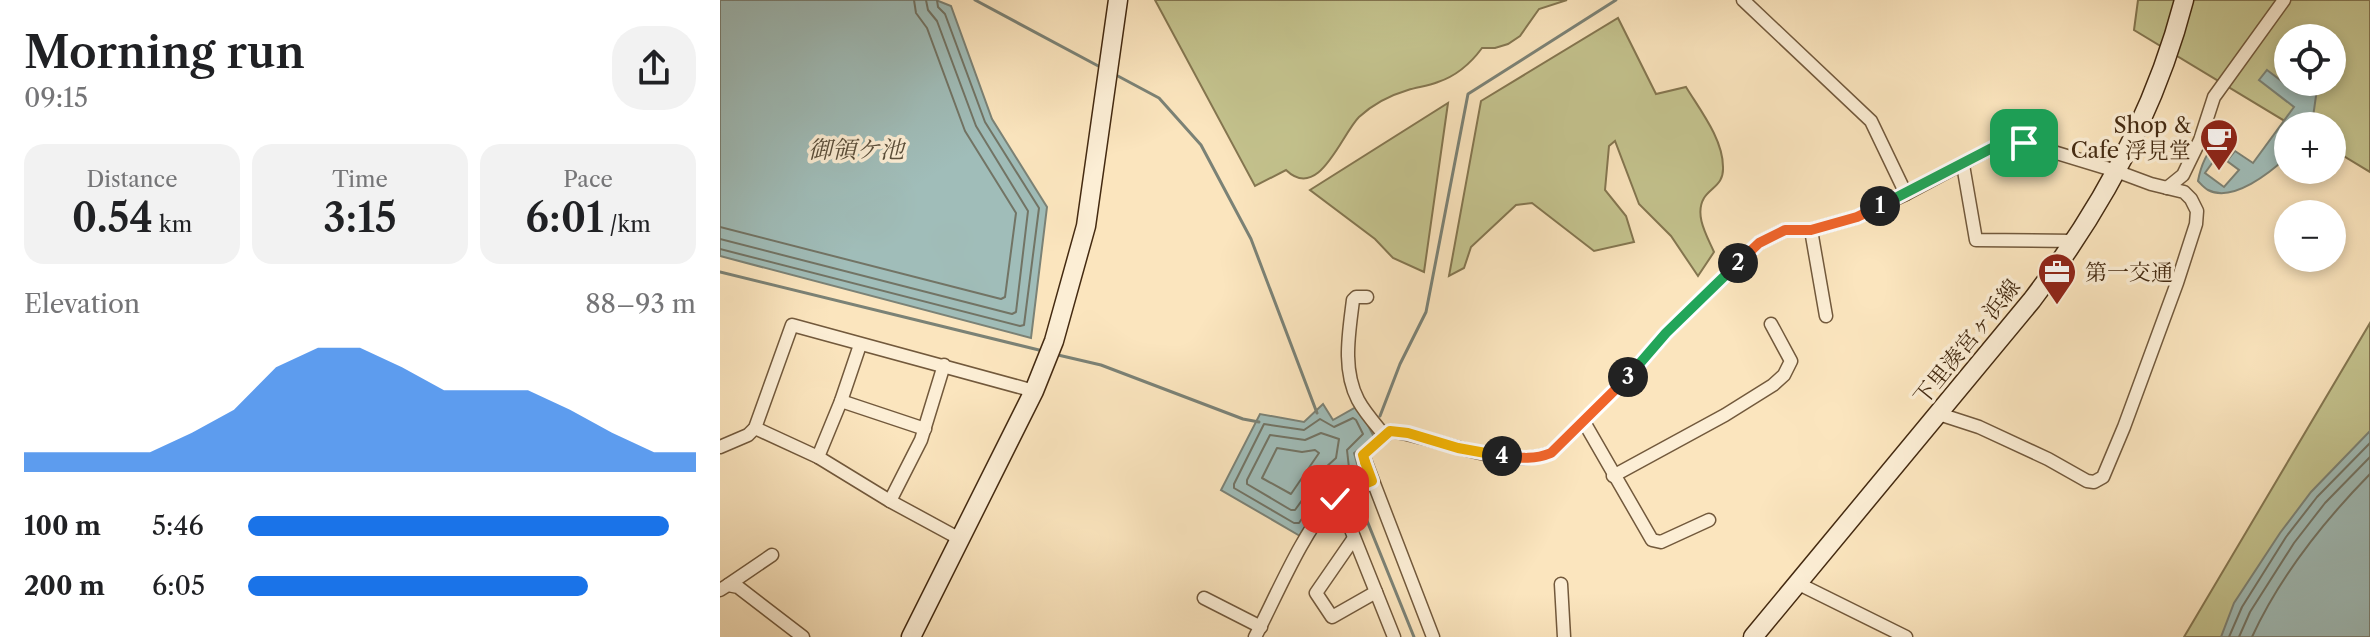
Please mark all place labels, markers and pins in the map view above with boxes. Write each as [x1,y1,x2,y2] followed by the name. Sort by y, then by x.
[1990,109,2058,177] pin
[2071,112,2191,164] place label: Shop & Cafe 浮見堂
[2198,117,2240,172] cafe icon: Shop & Cafe 浮見堂
[1860,186,1900,226] pin: 1
[1718,243,1758,283] pin: 2
[2036,251,2078,306] office icon: 第一交通
[2085,259,2173,286] place label: 第一交通
[1608,357,1648,397] pin: 3
[1482,436,1522,476] pin: 4
[1301,465,1369,533] pin

